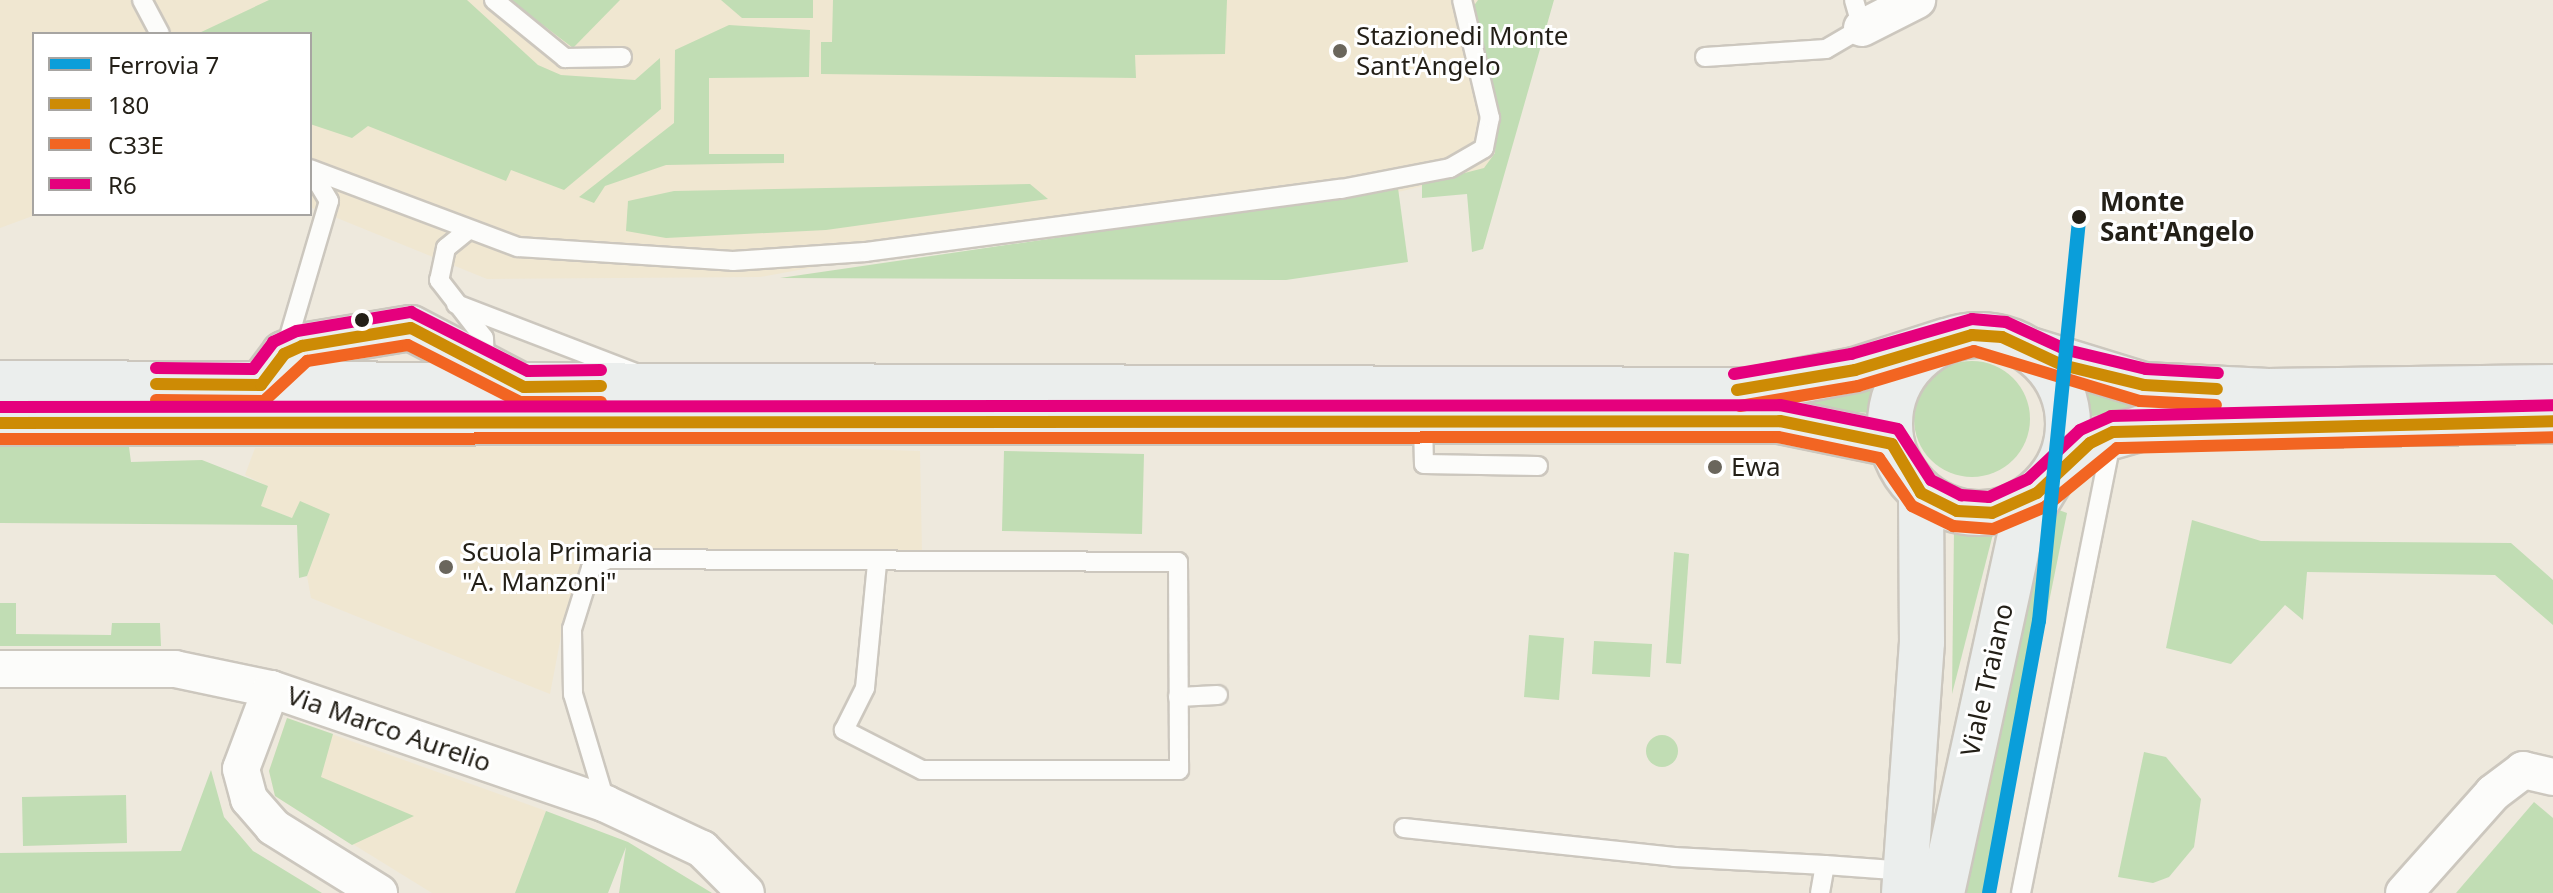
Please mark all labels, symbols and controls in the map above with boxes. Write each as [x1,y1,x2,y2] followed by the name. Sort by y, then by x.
[1356,20,1569,82] place label: Stazionedi Monte Sant'Angelo
[32,32,312,216] legend
[1331,42,1349,60] marker: Stazionedi Monte Sant'Angelo
[108,48,219,81] text: Ferrovia 7
[108,88,149,121] text: 180
[108,128,164,161] text: C33E
[108,168,137,201] text: R6
[2100,186,2255,248] place label: Monte Sant'Angelo
[2065,203,2093,231] marker: Monte Sant'Angelo
[354,312,370,328] unlabelled marker
[1731,451,1780,483] place label: Ewa
[1706,458,1724,476] marker: Ewa
[462,536,653,598] place label: Scuola Primaria "A. Manzoni"
[437,558,455,576] marker: Scuola Primaria "A. Manzoni"
[1954,600,2020,760] street label: Viale Traiano
[283,679,495,779] street label: Via Marco Aurelio

